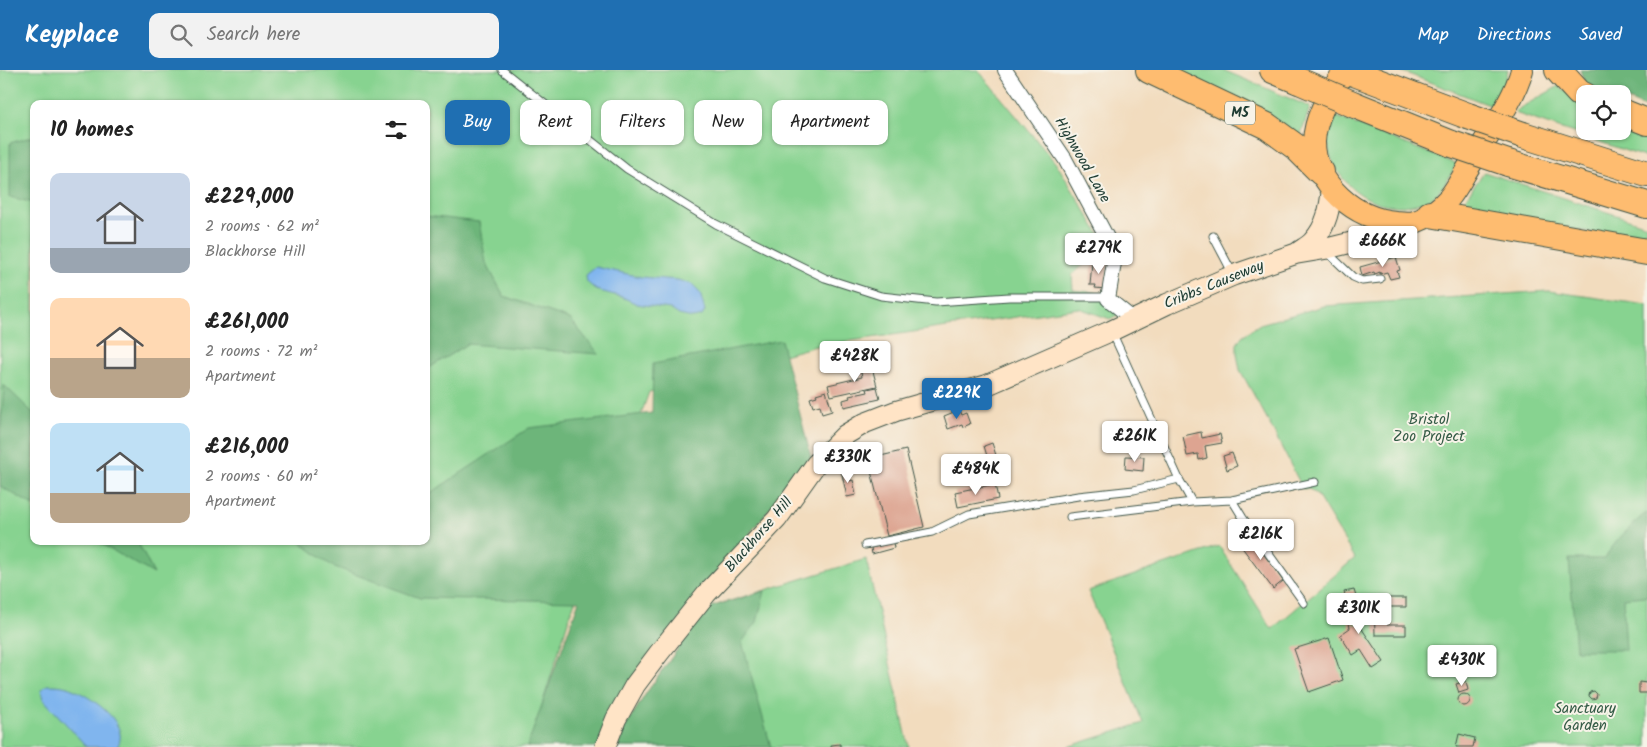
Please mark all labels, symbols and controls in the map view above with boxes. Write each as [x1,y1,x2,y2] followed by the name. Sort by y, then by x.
[149,13,499,58] search box
[25,16,119,55] text: Keyplace
[207,20,300,50] text: Search here
[167,21,195,49] icon: search
[1417,21,1449,50] text: Map
[1477,21,1551,50] text: Directions
[1579,21,1622,50] text: Saved
[1576,85,1631,140] map controls
[1576,85,1631,140] button: locate
[445,100,510,145] chip: Buy
[520,100,591,145] chip: Rent
[601,100,684,145] chip: Filters
[694,100,762,145] chip: New
[772,100,888,145] chip: Apartment
[1225,102,1255,124] road number: M5
[1048,112,1116,208] street label: Highwood Lane
[50,114,134,147] text: 10 homes
[382,116,410,144] icon: filters
[205,181,293,214] text: £229,000
[90,193,150,253] icon: home
[205,214,319,239] text: 2 rooms · 62 m²
[1348,226,1418,268] pin: £666K
[1359,229,1407,254] text: £666K
[1064,232,1134,275] pin: £279K
[1076,236,1122,261] text: £279K
[205,239,305,264] text: Blackhorse Hill
[1160,254,1269,316] street label: Cribbs Causeway
[205,306,288,339] text: £261,000
[90,318,150,378] icon: home
[205,339,317,364] text: 2 rooms · 72 m²
[820,340,890,383] pin: £428K
[831,344,879,369] text: £428K
[205,364,276,389] text: Apartment
[922,378,992,420] pin: £229K
[933,381,981,406] text: £229K
[1393,408,1465,449] park label: Bristol Zoo Project
[1100,420,1170,463] pin: £261K
[1113,424,1157,449] text: £261K
[205,431,288,464] text: £216,000
[813,442,883,484] pin: £330K
[90,443,150,503] icon: home
[824,445,872,470] text: £330K
[941,454,1011,496] pin: £484K
[952,457,1000,482] text: £484K
[205,464,318,489] text: 2 rooms · 60 m²
[205,489,276,514] text: Apartment
[719,491,799,578] street label: Blackhorse Hill
[1226,518,1296,561] pin: £216K
[1239,522,1283,547] text: £216K
[1324,592,1394,635] pin: £301K
[1337,596,1381,621] text: £301K
[1427,644,1497,687] pin: £430K
[1438,648,1486,673] text: £430K
[1554,697,1617,738] park label: Sanctuary Garden

